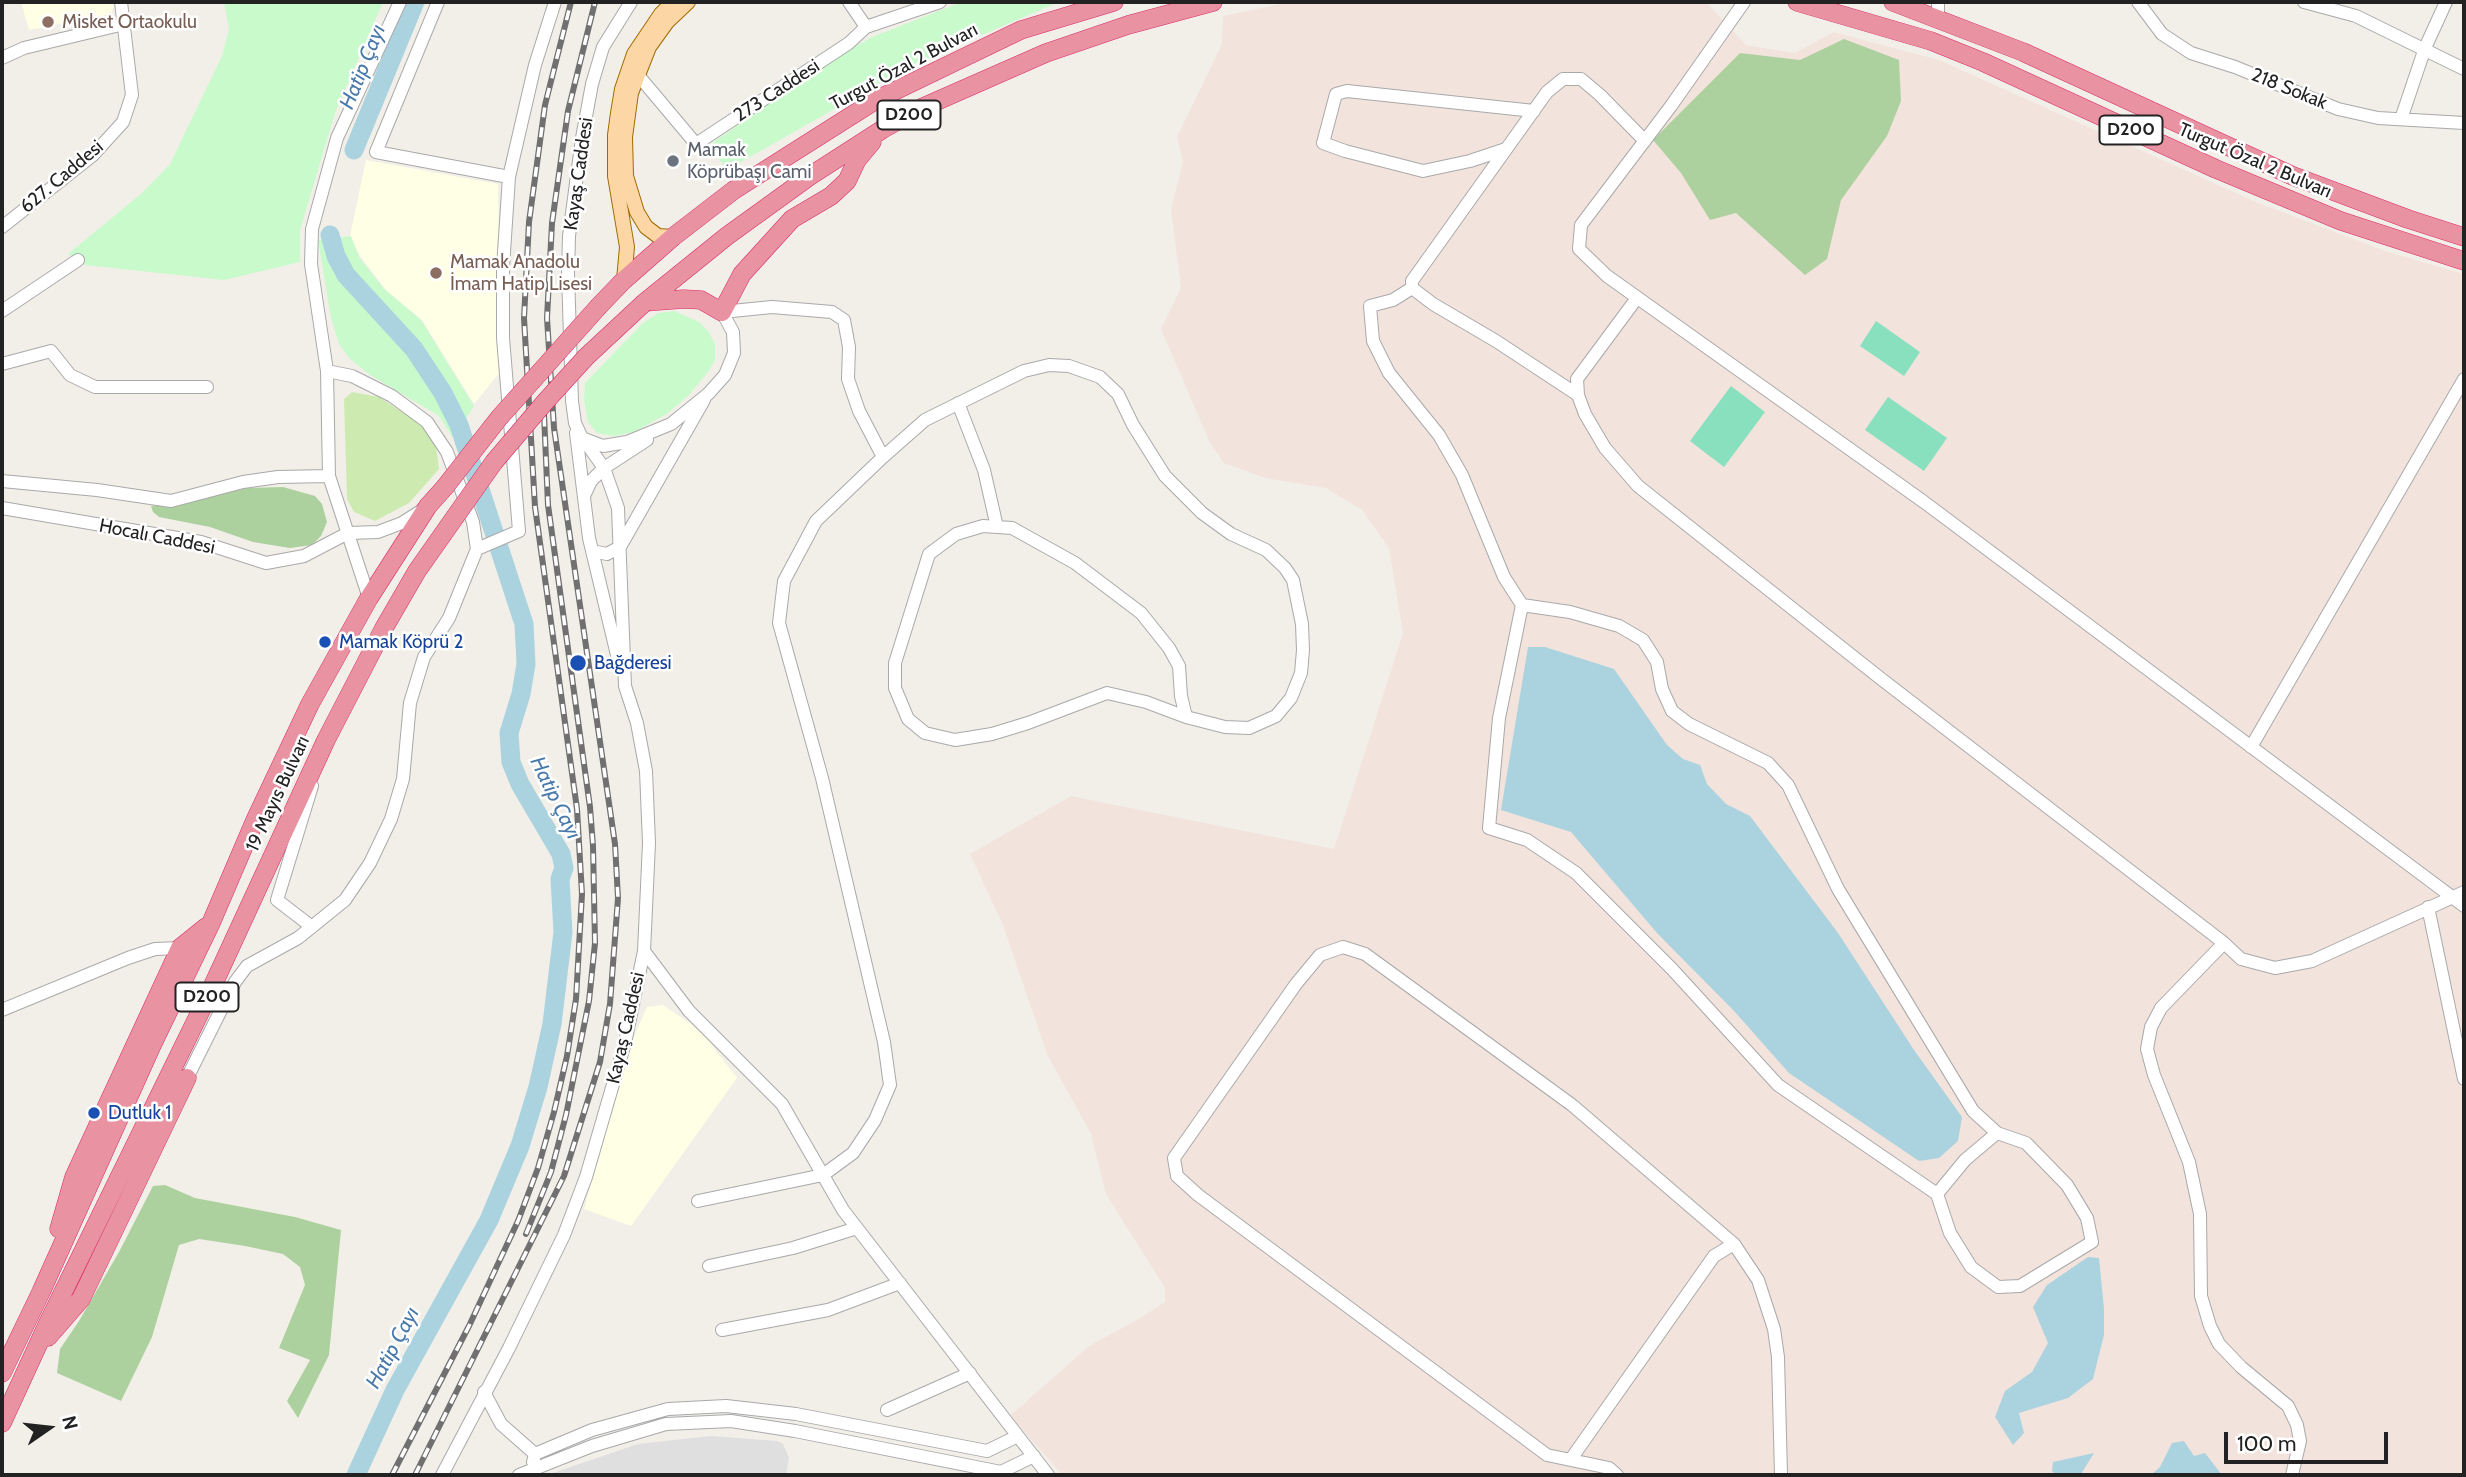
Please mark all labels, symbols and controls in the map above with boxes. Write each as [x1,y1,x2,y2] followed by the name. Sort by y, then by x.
[62,11,197,33] place label: Misket Ortaokulu
[40,14,56,30] marker: Misket Ortaokulu
[826,18,982,116] street label: Turgut Özal 2 Bulvarı
[335,21,391,113] water label: Hatip Çayı
[730,55,824,127] street label: 273 Caddesi
[2248,64,2330,114] street label: 218 Sokak
[878,100,940,130] road number: D200
[560,116,598,232] street label: Kayaş Caddesi
[2100,116,2162,145] road number: D200
[2175,118,2335,204] street label: Turgut Özal 2 Bulvarı
[16,136,108,218] street label: 627. Caddesi
[687,139,811,183] place label: Mamak Köprübaşı Cami
[665,153,681,169] marker: Mamak Köprübaşı Cami
[450,251,592,295] place label: Mamak Anadolu İmam Hatip Lisesi
[428,265,444,281] marker: Mamak Anadolu İmam Hatip Lisesi
[97,515,217,559] street label: Hocalı Caddesi
[339,631,463,653] place label: Mamak Köprü 2
[317,634,333,650] marker: Mamak Köprü 2
[594,652,672,674] place label: Bağderesi
[568,653,588,673] marker: Bağderesi
[241,733,315,855] street label: 19 Mayıs Bulvarı
[524,753,586,843] water label: Hatip Çayı
[602,970,650,1086] street label: Kayaş Caddesi
[176,982,238,1012] road number: D200
[108,1102,171,1124] place label: Dutluk 1
[86,1105,102,1121] marker: Dutluk 1
[361,1303,425,1393] water label: Hatip Çayı
[14,1393,84,1463] north arrow
[57,1413,83,1432] text: N
[2228,1418,2392,1462] scale bar
[2237,1431,2296,1456] text: 100 m

